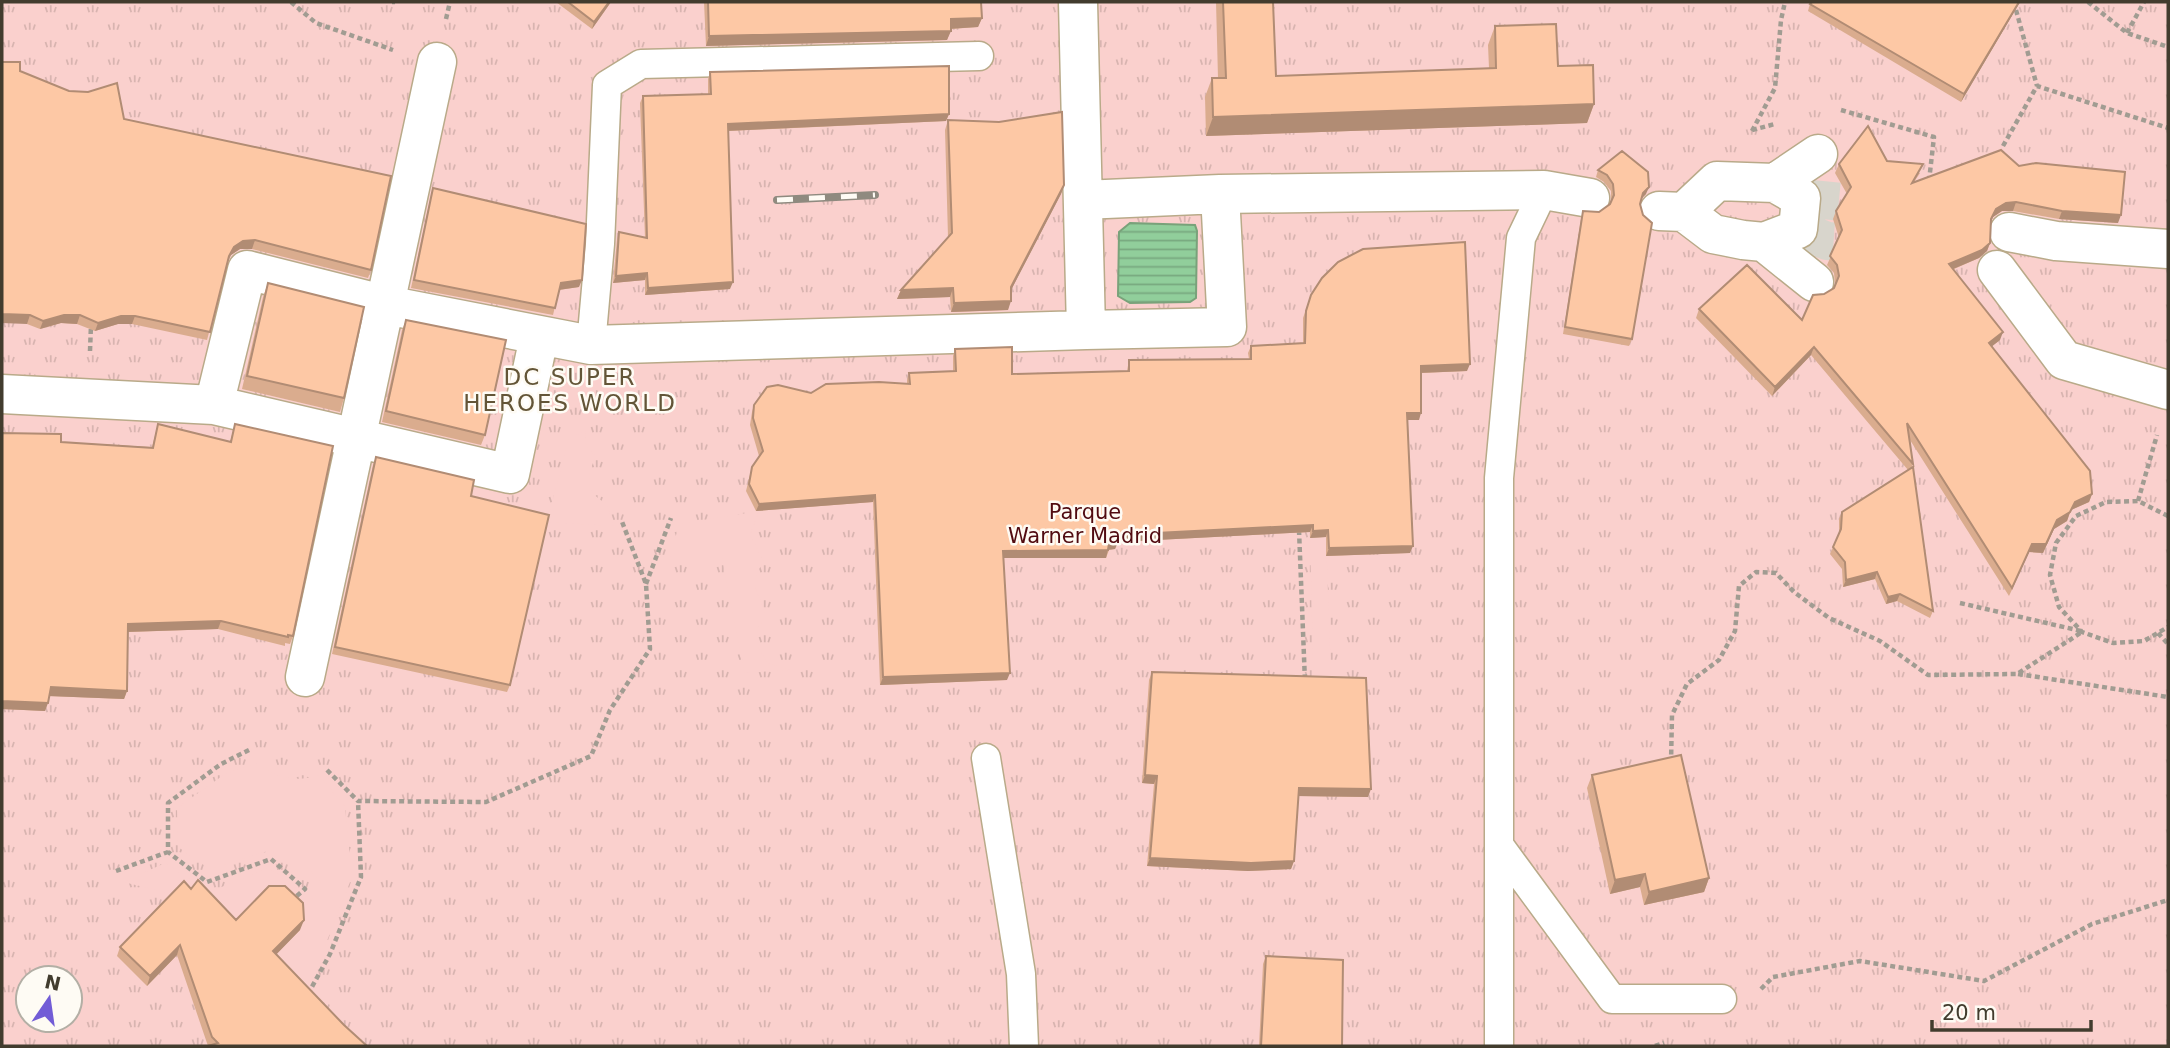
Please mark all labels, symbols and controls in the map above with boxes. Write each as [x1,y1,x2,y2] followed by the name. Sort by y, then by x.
[463,364,677,416] district label: DC SUPER HEROES WORLD
[1008,500,1162,548] park label: Parque Warner Madrid
[14,964,84,1034] north arrow
[43,970,63,995] text: N
[1932,988,2091,1032] scale bar
[1942,1001,1996,1025] text: 20 m

